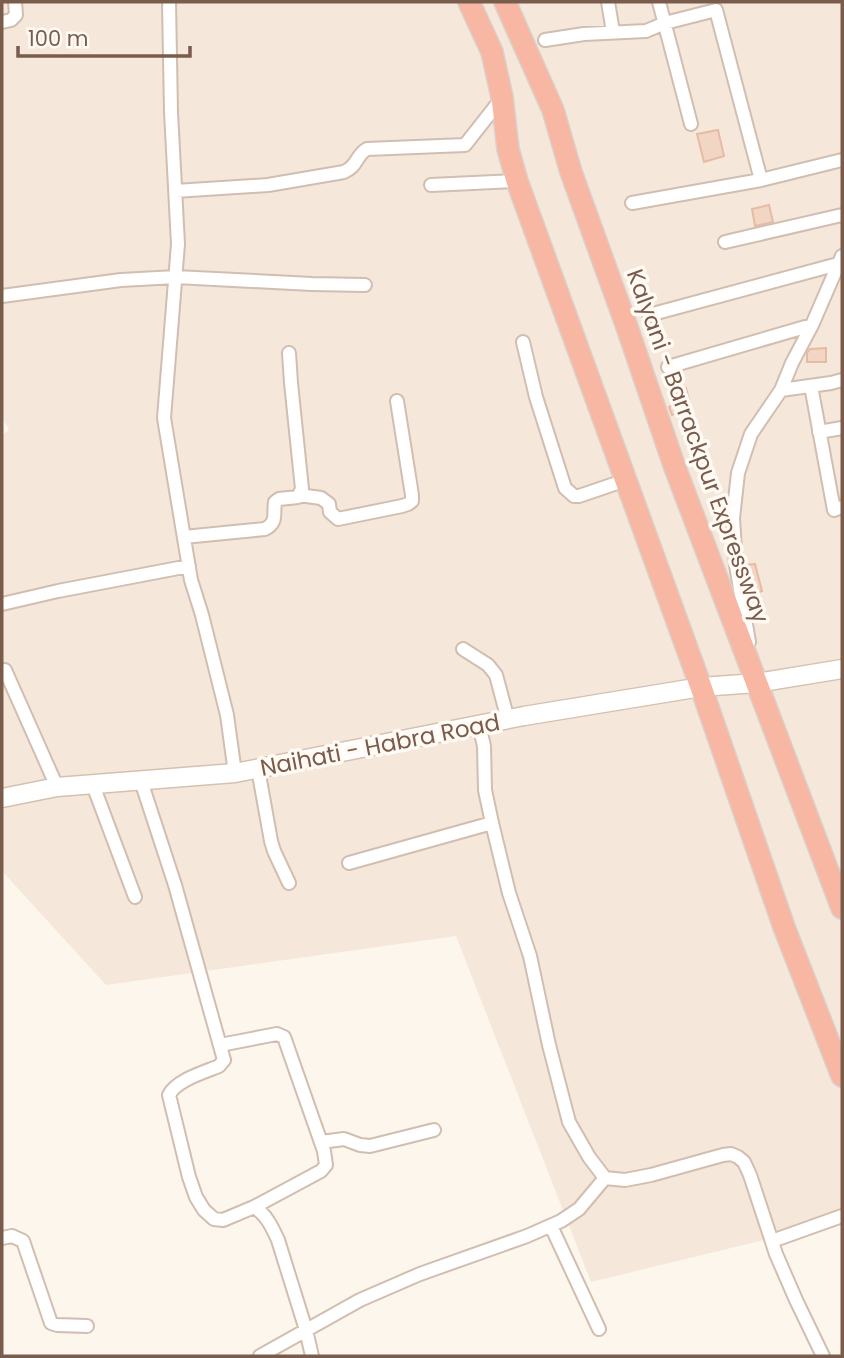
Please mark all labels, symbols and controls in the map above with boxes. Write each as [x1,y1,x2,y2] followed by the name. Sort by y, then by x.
[18,14,189,58] scale bar
[28,24,88,53] text: 100 m
[619,265,777,627] street label: Kalyani - Barrackpur Expressway
[257,706,503,784] street label: Naihati - Habra Road

